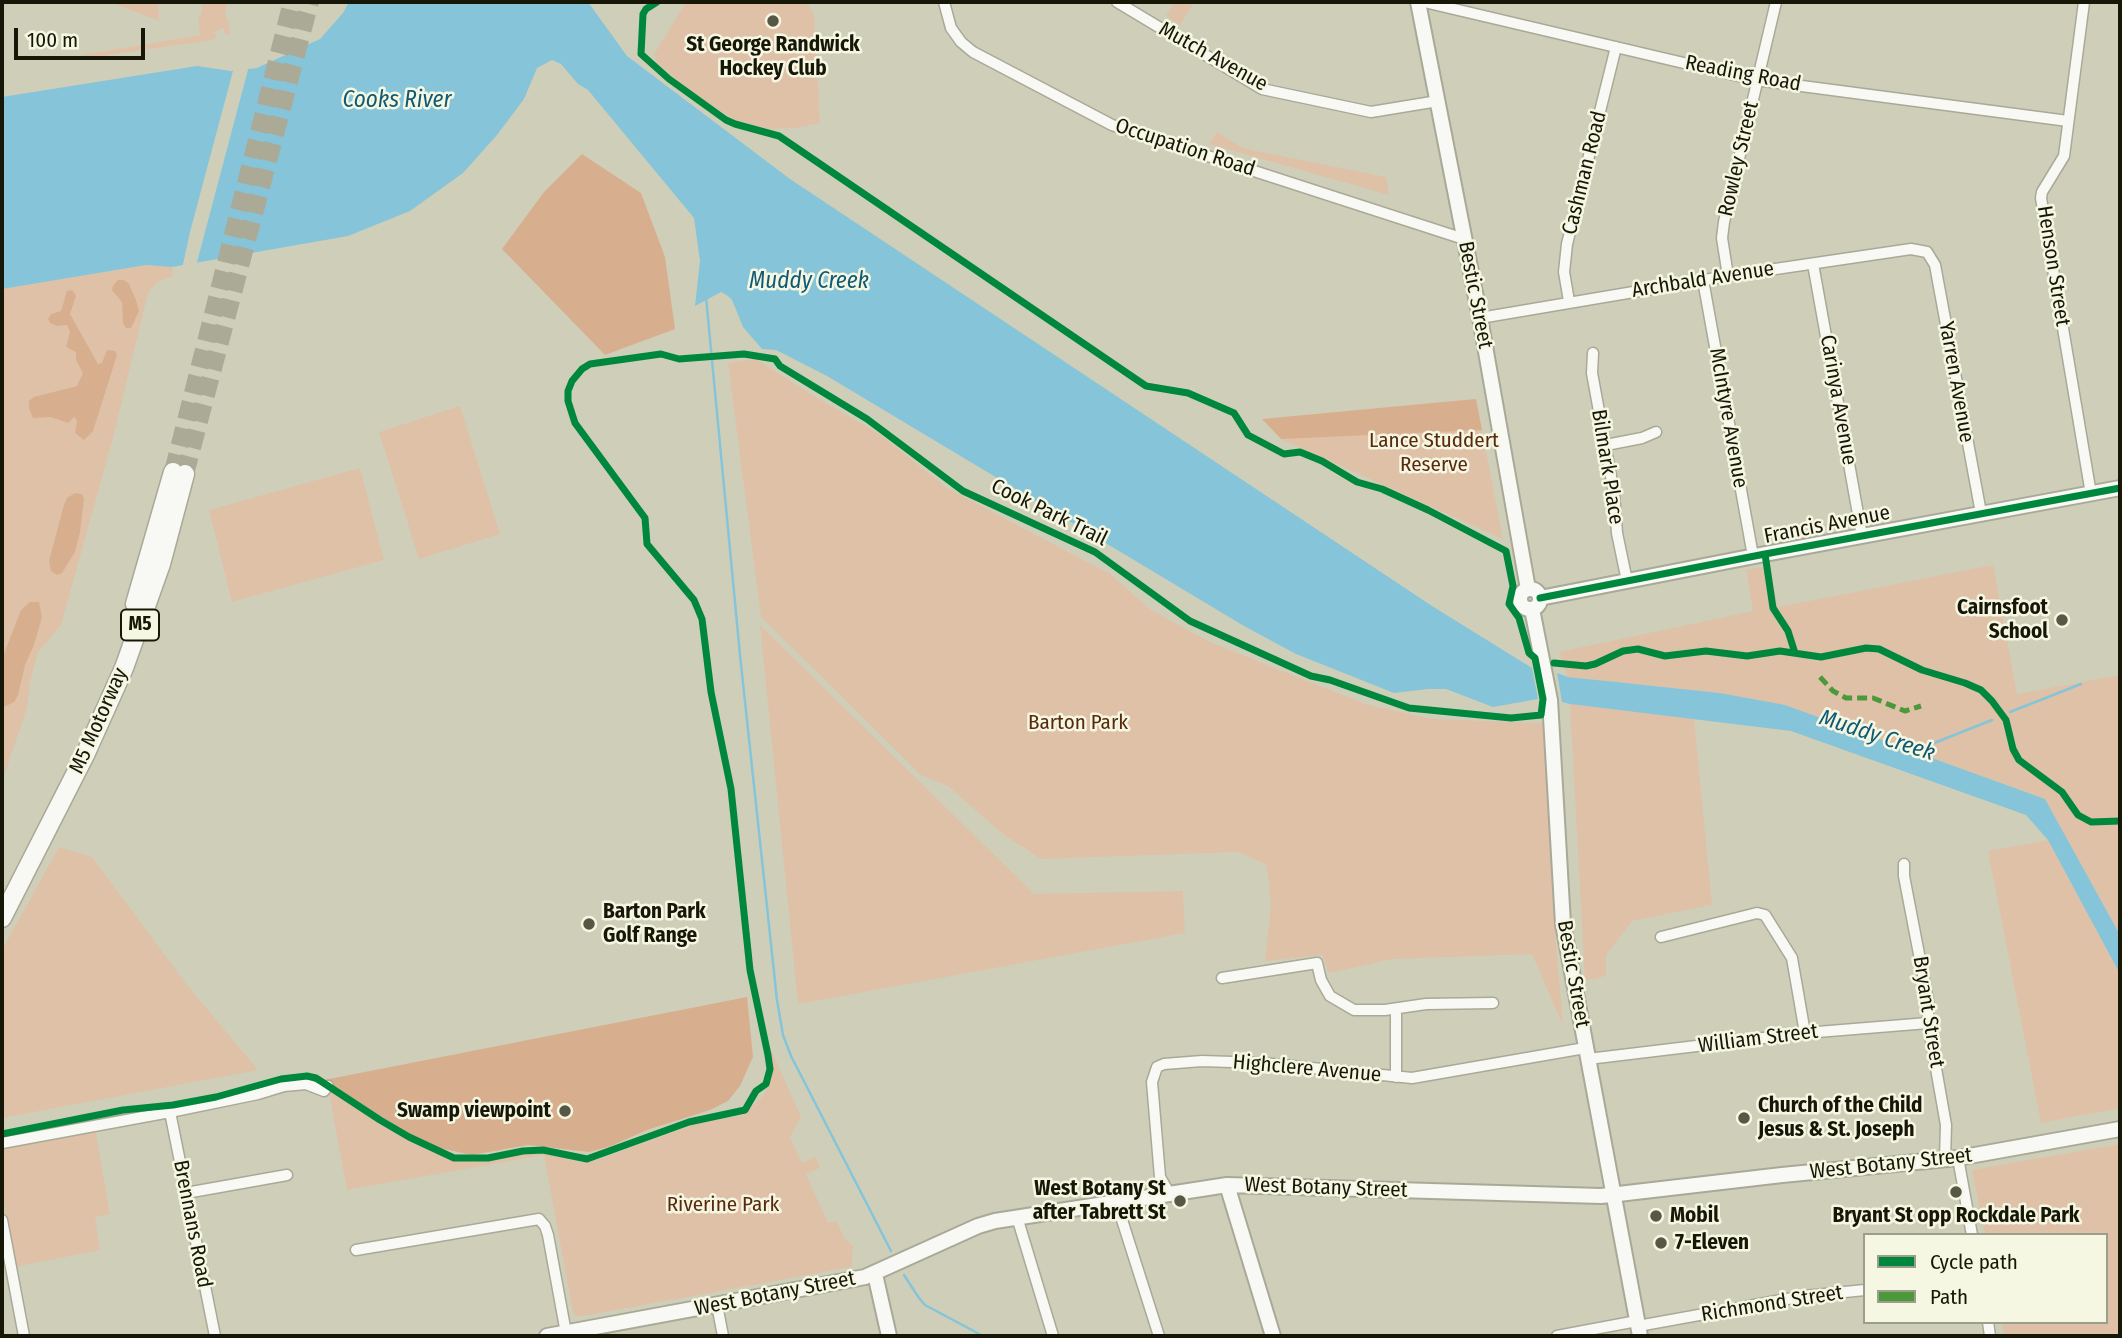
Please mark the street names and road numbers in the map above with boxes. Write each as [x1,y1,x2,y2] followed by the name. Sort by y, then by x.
[1154,17,1272,97] street label: Mutch Avenue
[1683,50,1803,98] street label: Reading Road
[1713,99,1765,219] street label: Rowley Street
[1557,109,1613,237] street label: Cashman Road
[1112,114,1258,182] street label: Occupation Road
[2031,204,2075,328] street label: Henson Street
[1452,239,1498,351] street label: Bestic Street
[1630,256,1776,304] street label: Archbald Avenue
[1933,319,1979,445] street label: Yarren Avenue
[1814,333,1862,467] street label: Carinya Avenue
[1703,346,1753,490] street label: McIntyre Avenue
[1585,408,1629,526] street label: Bilmark Place
[987,474,1111,552] street label: Cook Park Trail
[1762,500,1892,550] street label: Francis Avenue
[121,610,159,640] road number: M5
[64,664,134,778] street label: M5 Motorway
[1551,918,1595,1030] street label: Bestic Street
[1907,954,1949,1070] street label: Bryant Street
[1697,1019,1819,1059] street label: William Street
[1232,1050,1382,1088] street label: Highclere Avenue
[1809,1143,1973,1185] street label: West Botany Street
[167,1158,217,1290] street label: Brennans Road
[1244,1173,1408,1203] street label: West Botany Street
[693,1266,857,1322] street label: West Botany Street
[1699,1280,1845,1328] street label: Richmond Street

